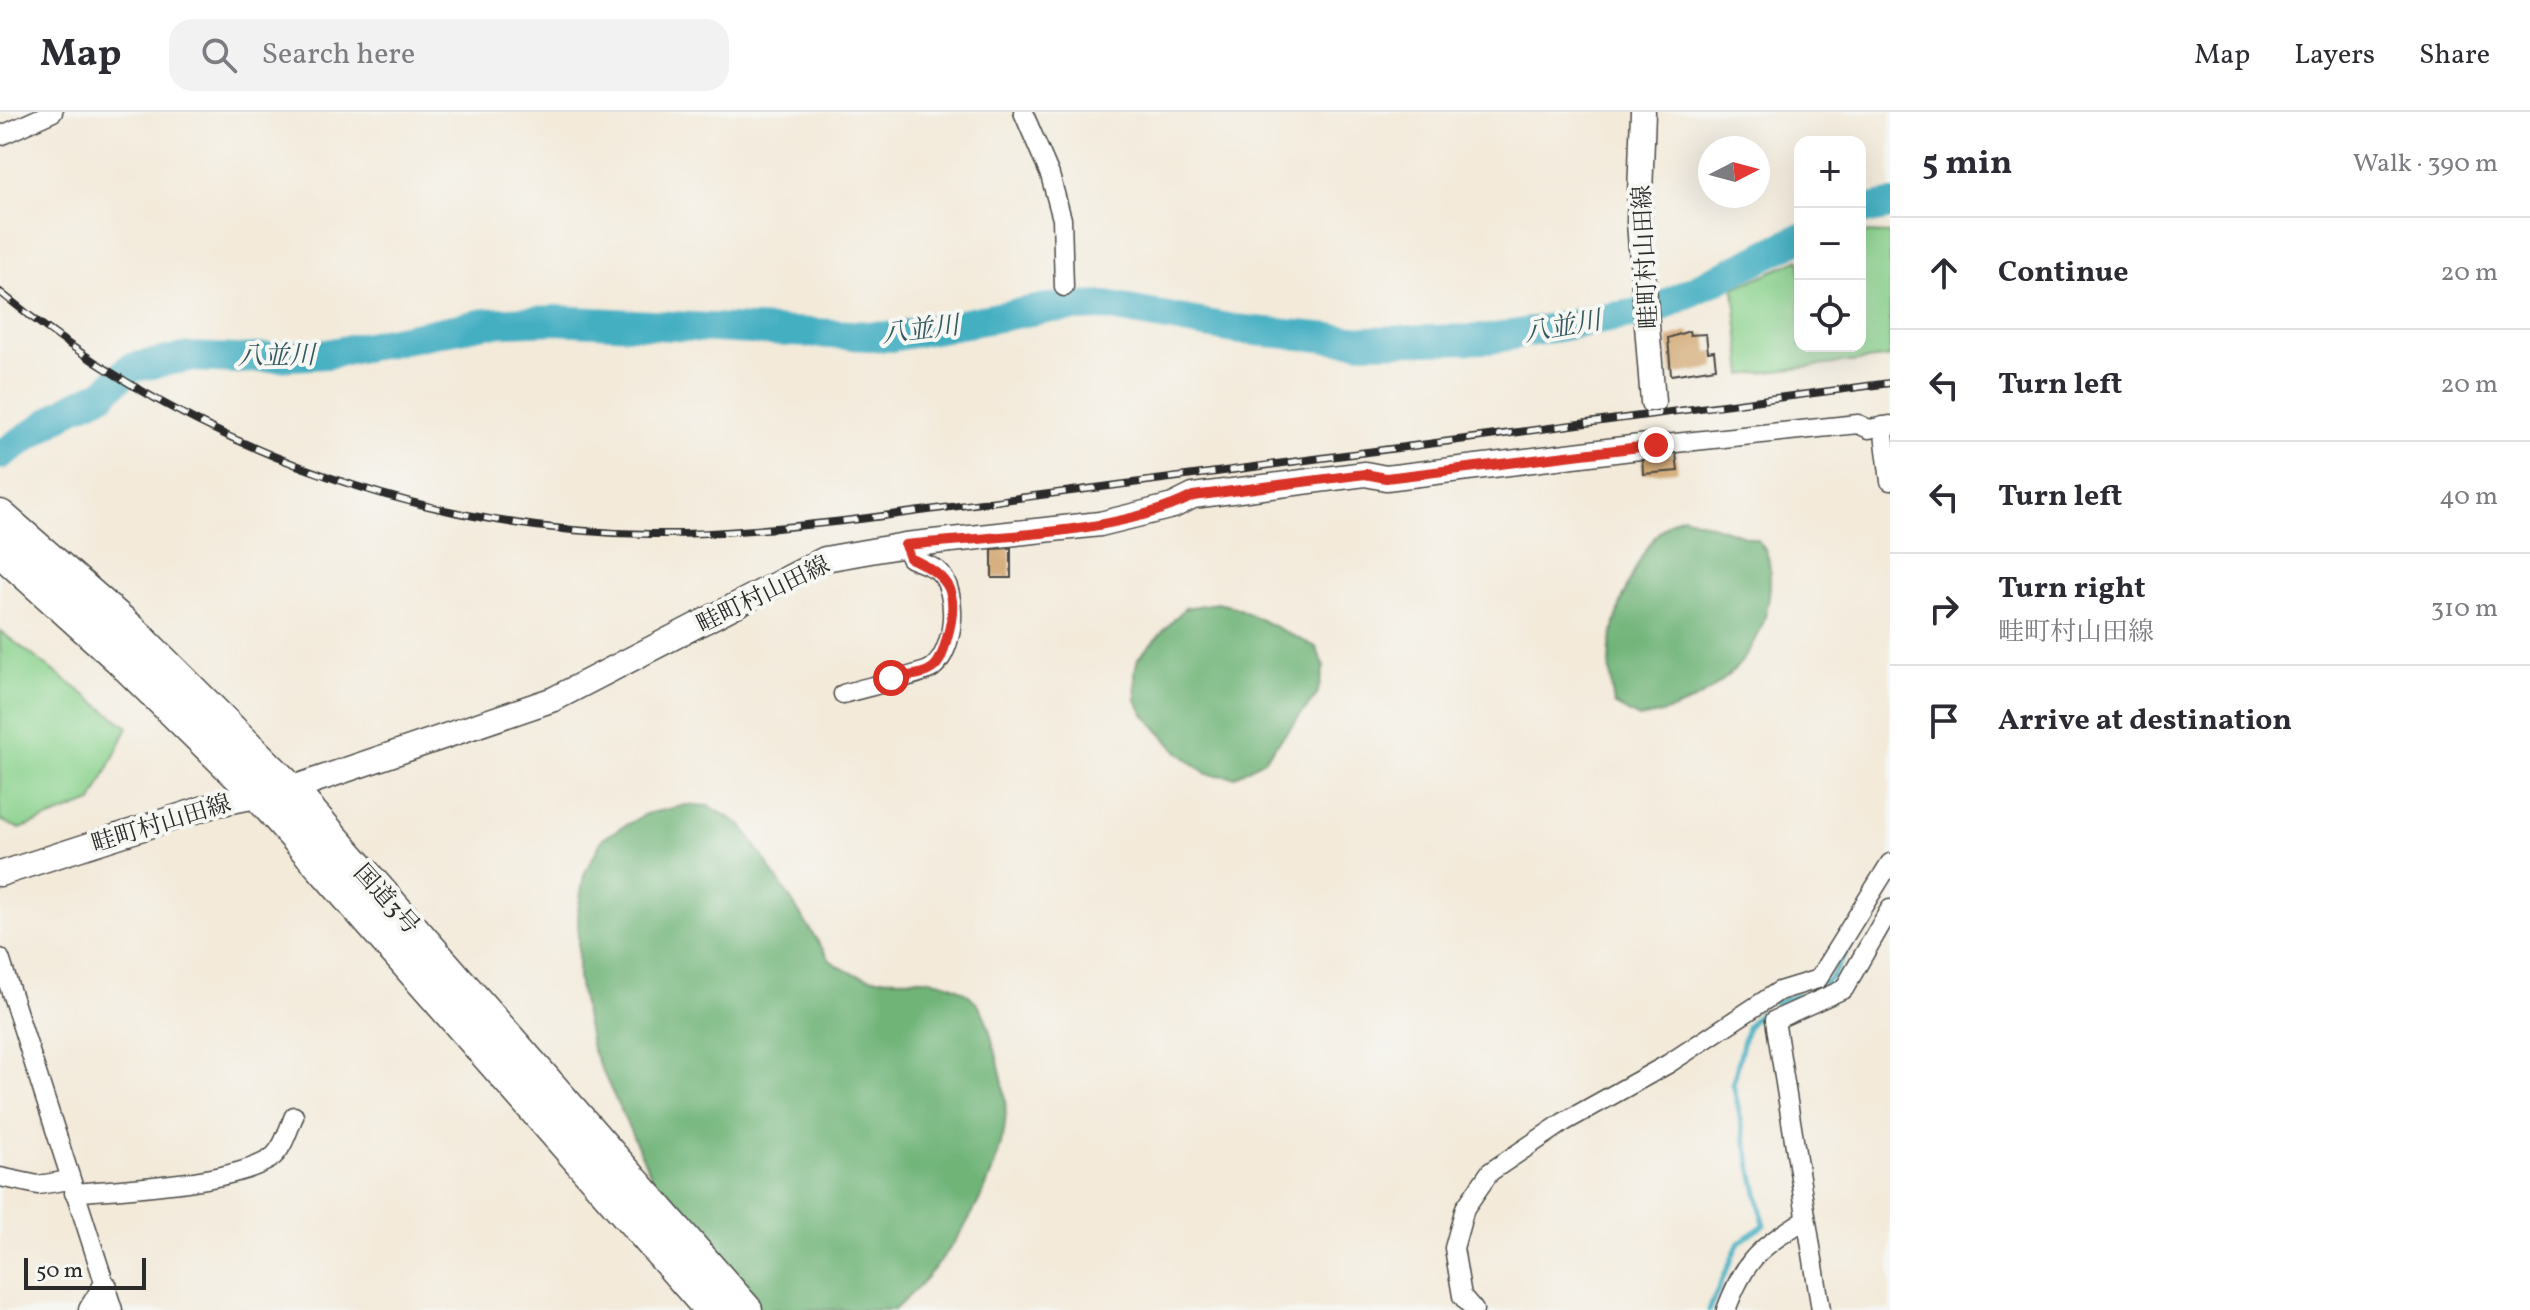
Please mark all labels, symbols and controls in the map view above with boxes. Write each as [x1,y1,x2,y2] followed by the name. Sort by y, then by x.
[169,19,729,91] search box
[40,29,121,82] text: Map
[197,33,241,77] icon: search
[261,34,415,76] text: Search here
[2194,36,2250,75] text: Map
[2294,36,2375,75] text: Layers
[2419,36,2490,75] text: Share
[1698,136,1770,208] north arrow
[1794,136,1866,352] map controls
[1794,136,1866,208] button: +
[1922,141,2012,188] text: 5 min
[2353,146,2498,182] text: Walk · 390 m
[1626,184,1668,330] street label: 畦町村山田線
[1794,208,1866,280] button: −
[1922,251,1966,295] icon: ahead
[1998,252,2129,294] text: Continue
[2440,255,2498,291] text: 20 m
[1794,280,1866,352] button: locate
[1521,303,1607,352] water label: 八並川
[879,308,964,354] water label: 八並川
[237,338,318,376] water label: 八並川
[1922,363,1966,407] icon: left
[1998,364,2122,406] text: Turn left
[2440,367,2498,403] text: 20 m
[1638,427,1674,463] route end
[1922,475,1966,519] icon: left
[1998,476,2122,518] text: Turn left
[2439,479,2498,515] text: 40 m
[692,549,836,643] street label: 畦町村山田線
[1998,568,2146,610] text: Turn right
[1922,587,1966,631] icon: right
[2431,591,2498,627] text: 310 m
[1998,615,2154,651] text: 畦町村山田線
[873,660,909,696] route start
[1922,699,1966,743] icon: arrive
[1998,700,2292,742] text: Arrive at destination
[88,788,235,862] street label: 畦町村山田線
[345,858,426,943] street label: 国道3号
[24,1254,146,1290] scale bar
[36,1256,83,1287] text: 50 m

